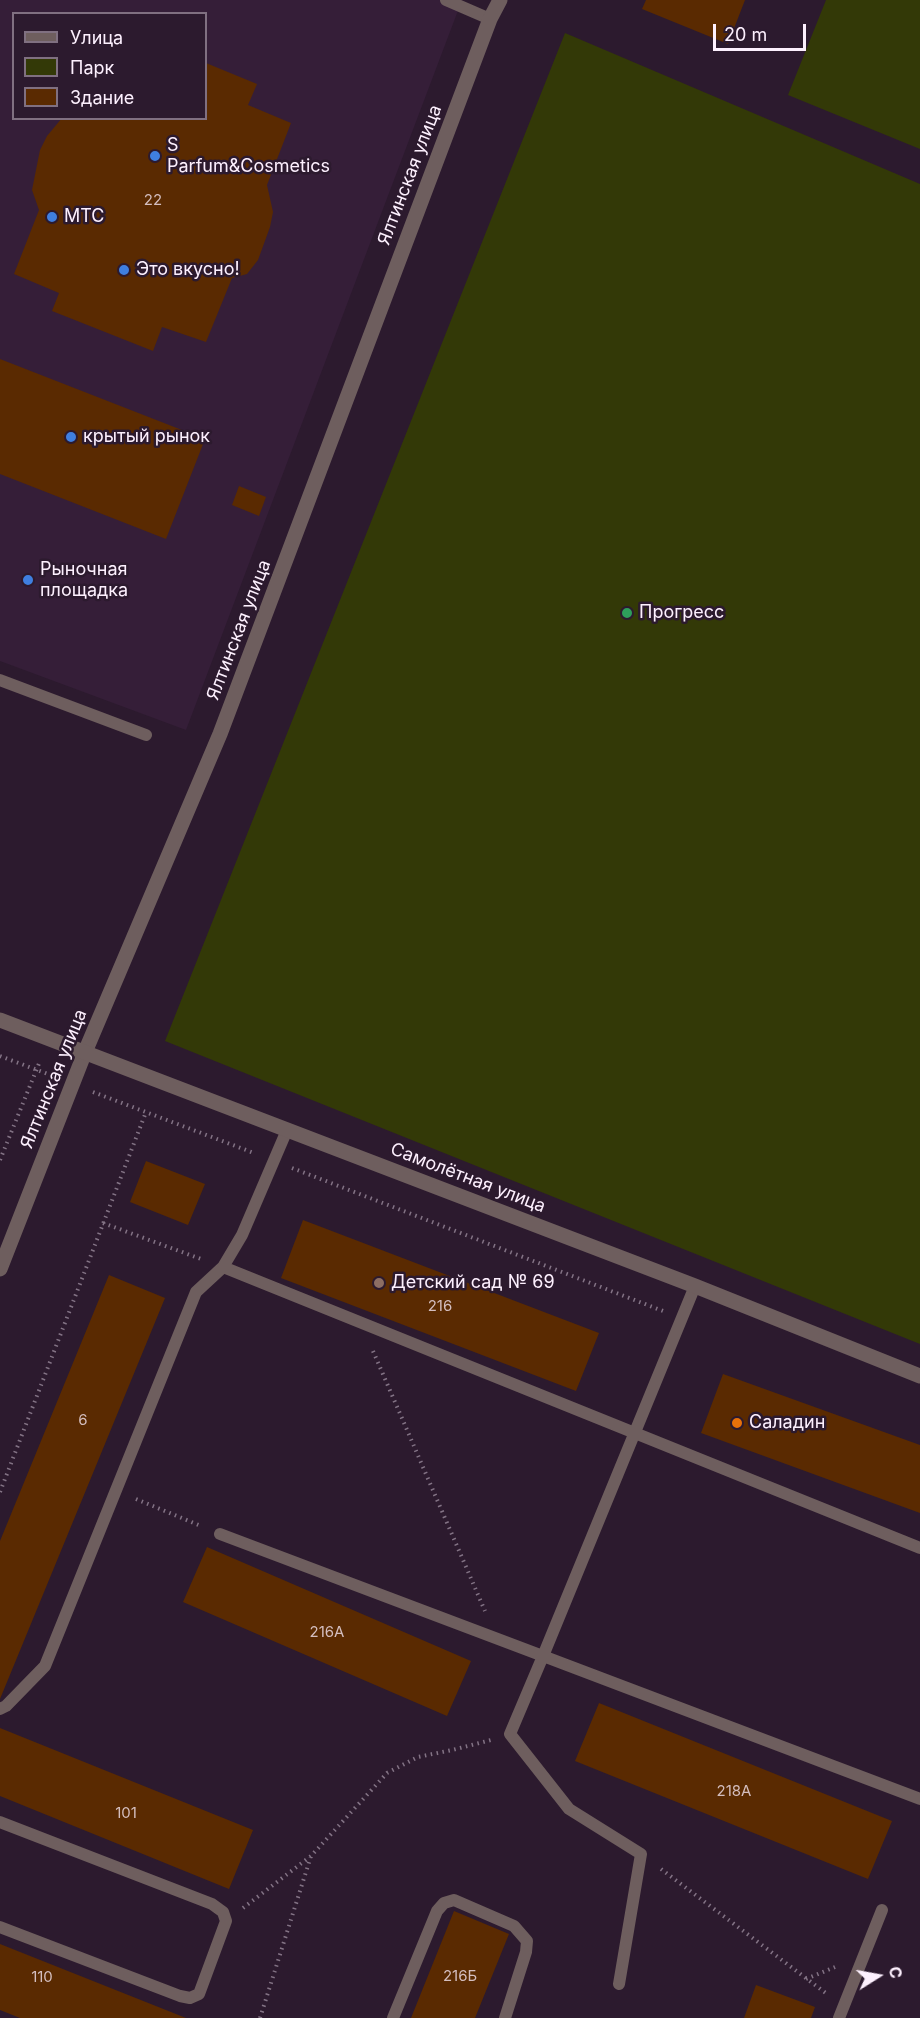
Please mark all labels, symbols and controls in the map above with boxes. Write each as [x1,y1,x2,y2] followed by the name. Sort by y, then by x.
[12,12,207,120] legend
[716,12,809,50] scale bar
[724,24,767,45] text: 20 m
[70,27,123,48] text: Улица
[70,57,114,78] text: Парк
[70,87,134,108] text: Здание
[373,102,447,248] street label: Ялтинская улица
[167,135,330,178] place label: S Parfum&Cosmetics
[148,149,162,163] marker: S Parfum&Cosmetics
[144,191,162,209] house number: 22
[64,206,104,228] place label: МТС
[45,210,59,224] marker: МТС
[136,259,240,281] place label: Это вкусно!
[117,263,131,277] marker: Это вкусно!
[83,426,210,448] place label: крытый рынок
[64,430,78,444] marker: крытый рынок
[202,557,276,703] street label: Ялтинская улица
[40,559,128,602] place label: Рыночная площадка
[21,573,35,587] marker: Рыночная площадка
[639,602,724,624] place label: Прогресс
[620,606,634,620] marker: Прогресс
[16,1006,92,1152] street label: Ялтинская улица
[387,1138,549,1218] street label: Самолётная улица
[391,1272,555,1294] place label: Детский сад № 69
[372,1276,386,1290] marker: Детский сад № 69
[428,1297,452,1315] house number: 216
[78,1411,88,1429] house number: 6
[749,1412,825,1434] place label: Саладин
[730,1416,744,1430] marker: Саладин
[310,1623,344,1641] house number: 216А
[717,1782,751,1800] house number: 218А
[115,1804,137,1822] house number: 101
[848,1946,908,2006] north arrow
[885,1965,907,1980] text: С
[443,1967,477,1985] house number: 216Б
[31,1968,53,1986] house number: 110

